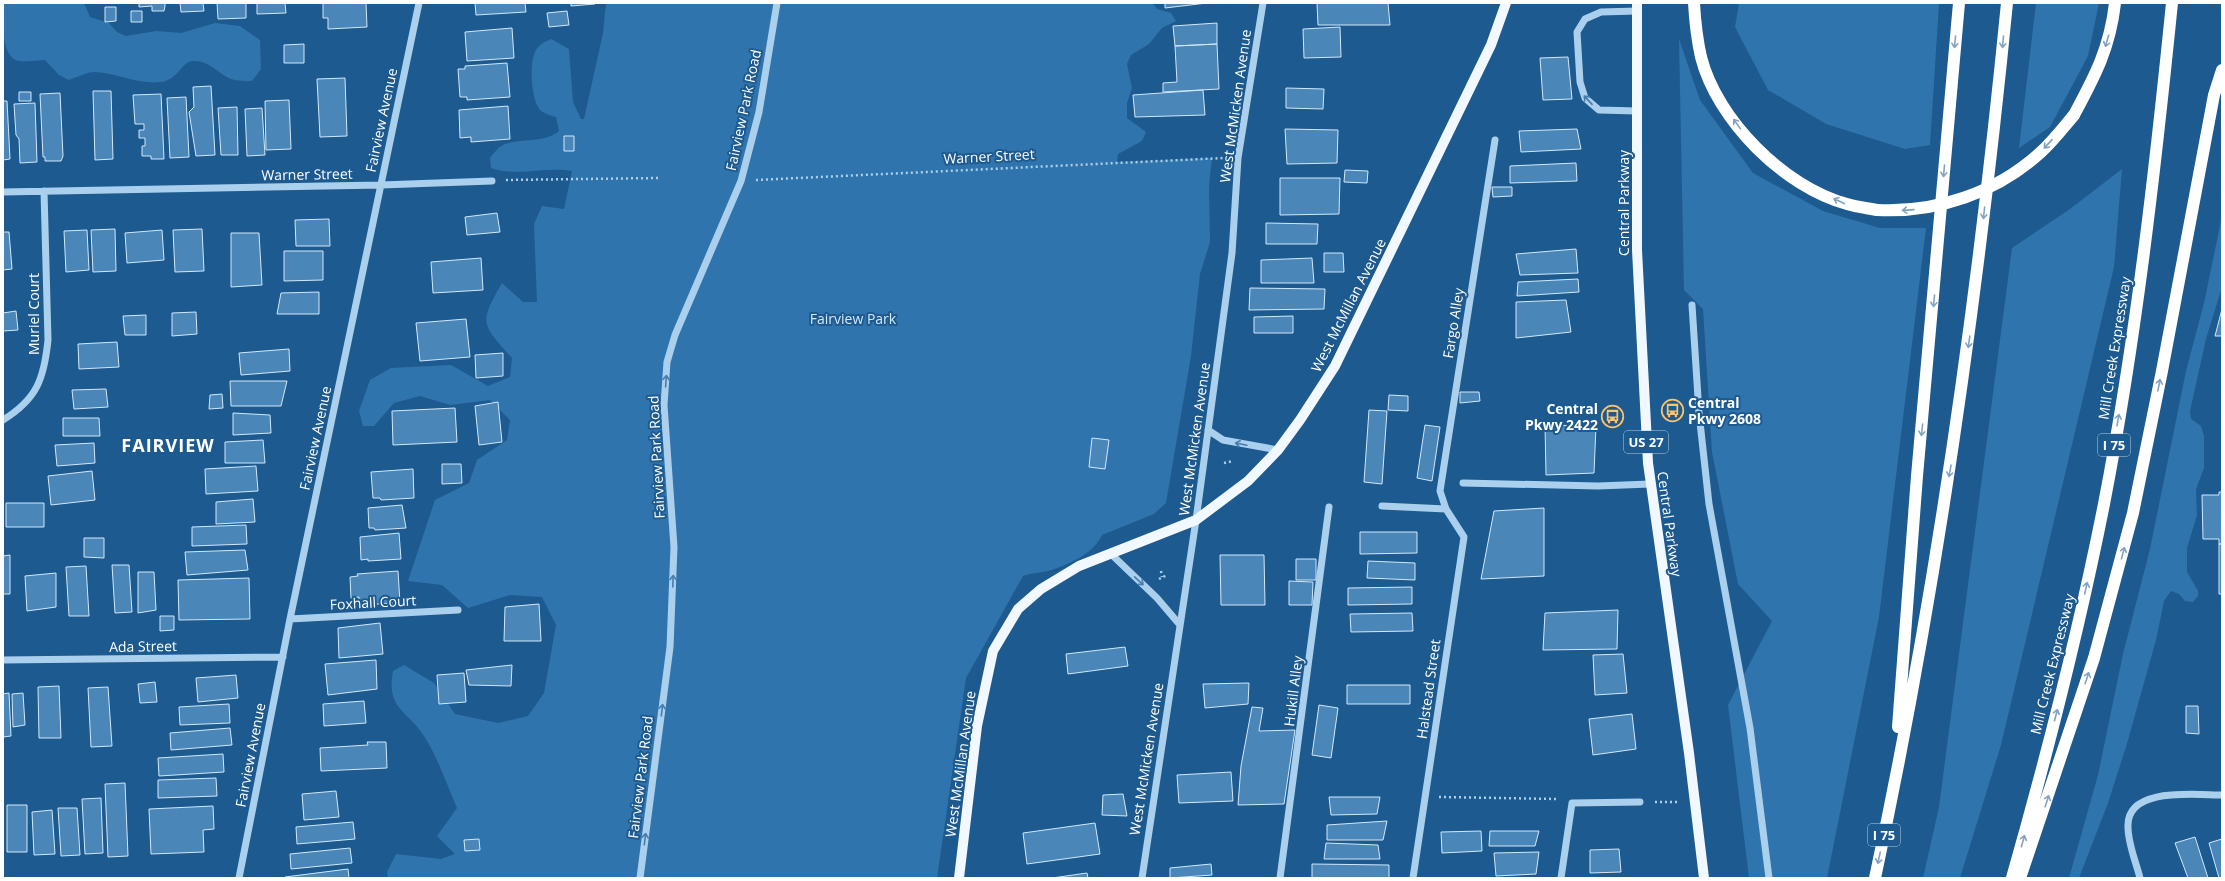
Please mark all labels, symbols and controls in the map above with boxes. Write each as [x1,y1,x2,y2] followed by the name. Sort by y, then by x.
[1215,28,1255,184] street label: West McMicken Avenue
[2103,34,2110,47] one-way arrow
[1952,35,1959,48] one-way arrow
[1999,35,2006,48] one-way arrow
[721,48,765,172] street label: Fairview Park Road
[361,66,401,174] street label: Fairview Avenue
[1584,95,1593,105] one-way arrow
[1733,119,1741,130] one-way arrow
[2044,139,2053,149] one-way arrow
[943,144,1035,168] street label: Warner Street
[1614,149,1633,256] street label: Central Parkway
[261,164,353,184] street label: Warner Street
[1940,164,1947,177] one-way arrow
[1834,197,1846,204] one-way arrow
[1980,206,1988,219] one-way arrow
[1902,207,1915,214] one-way arrow
[1306,235,1390,375] street label: West McMillan Avenue
[24,273,43,355] street label: Muriel Court
[2093,274,2135,421] street label: Mill Creek Expressway
[1438,285,1468,360] street label: Fargo Alley
[1930,294,1937,307] one-way arrow
[810,309,897,328] park label: Fairview Park
[1965,335,1972,348] one-way arrow
[1174,361,1214,517] street label: West McMicken Avenue
[662,375,669,388] one-way arrow
[2156,379,2164,392] one-way arrow
[295,384,335,492] street label: Fairview Avenue
[1688,393,1761,428] place label: Central Pkwy 2608
[643,395,669,519] street label: Fairview Park Road
[1660,397,1686,423] bus stop icon: Central Pkwy 2608
[1525,399,1598,434] place label: Central Pkwy 2422
[1600,403,1626,429] bus stop icon: Central Pkwy 2422
[2115,413,2123,426] one-way arrow
[1918,423,1926,436] one-way arrow
[1624,431,1668,453] road number: US 27
[121,433,215,457] district label: FAIRVIEW
[2098,434,2130,456] road number: I 75
[1235,440,1248,448] one-way arrow
[1946,464,1954,477] one-way arrow
[1653,470,1687,579] street label: Central Parkway
[2119,547,2127,560] one-way arrow
[669,575,676,588] one-way arrow
[1134,576,1144,586] one-way arrow
[2082,582,2090,595] one-way arrow
[329,590,417,614] street label: Foxhall Court
[2025,591,2079,736] street label: Mill Creek Expressway
[109,636,177,656] street label: Ada Street
[1412,638,1444,740] street label: Halstead Street
[1279,653,1307,728] street label: Hukill Alley
[2084,672,2091,685] one-way arrow
[1125,681,1167,837] street label: West McMicken Avenue
[940,690,980,838] street label: West McMillan Avenue
[231,701,269,809] street label: Fairview Avenue
[658,704,666,717] one-way arrow
[2053,709,2060,722] one-way arrow
[623,715,657,839] street label: Fairview Park Road
[2044,795,2051,808] one-way arrow
[1868,824,1900,846] road number: I 75
[641,833,649,846] one-way arrow
[2019,834,2027,847] one-way arrow
[1875,851,1883,864] one-way arrow

